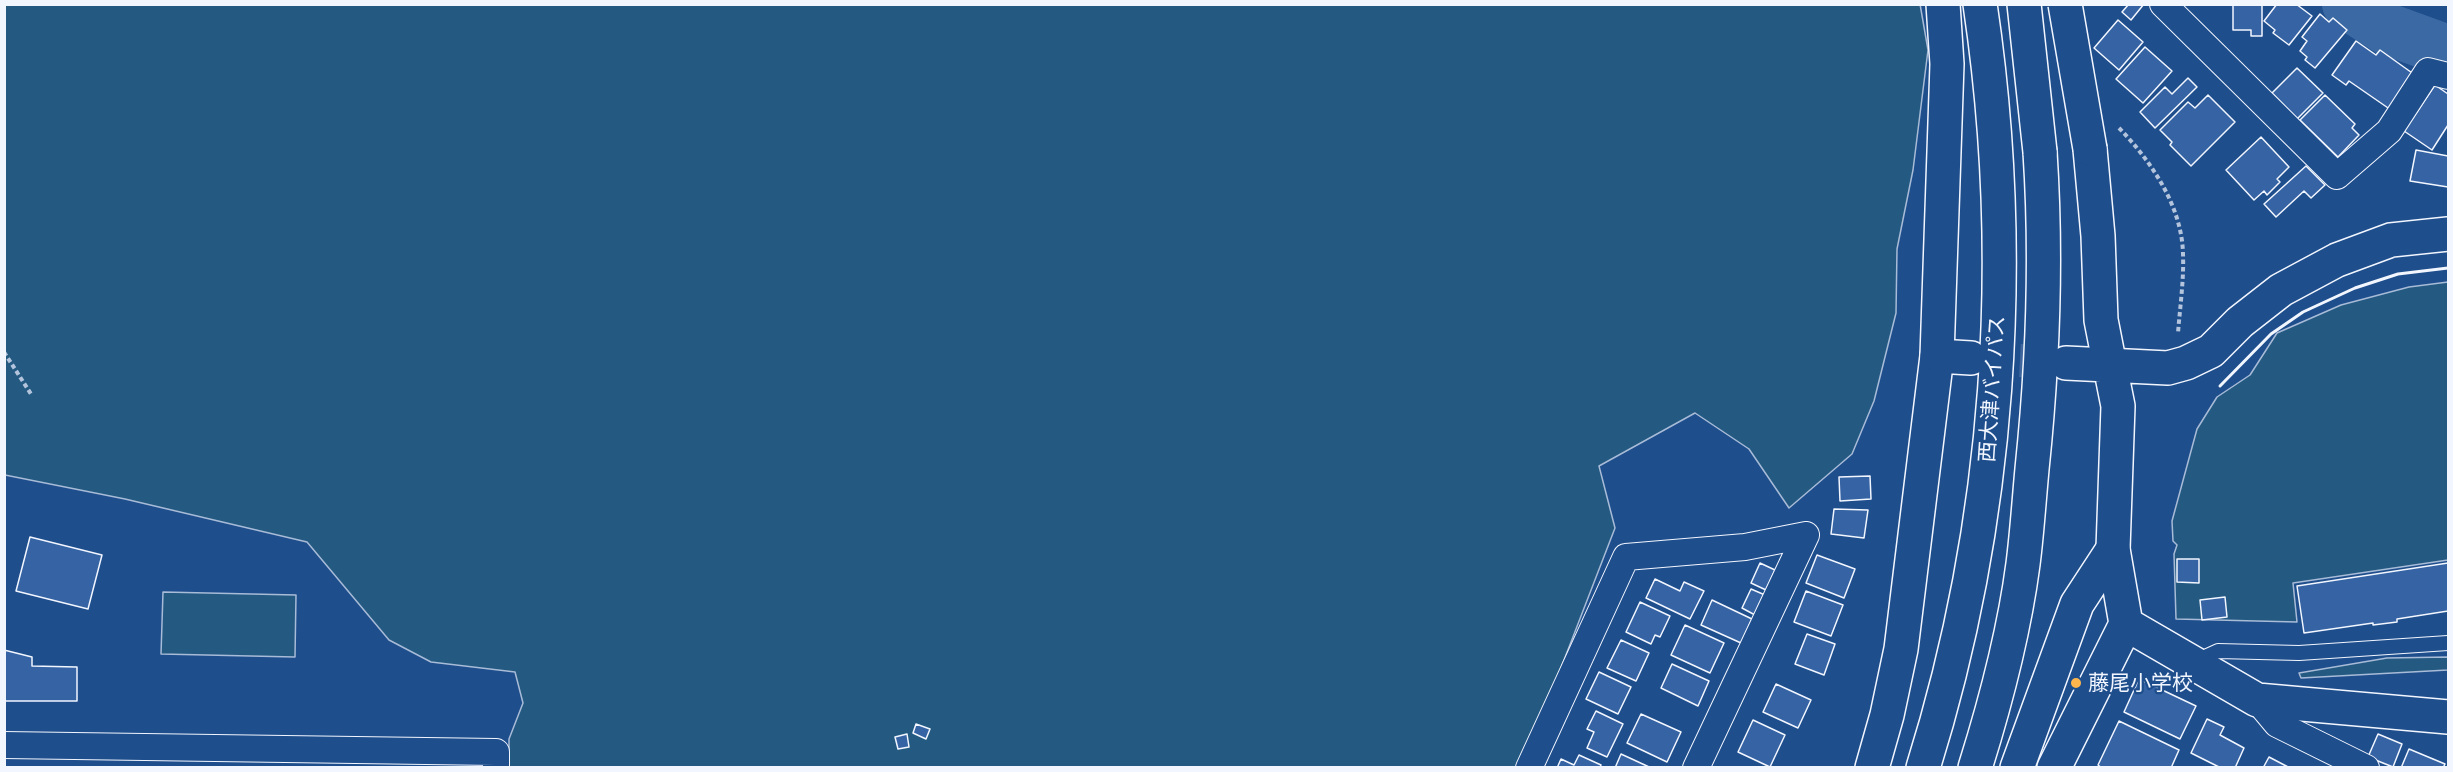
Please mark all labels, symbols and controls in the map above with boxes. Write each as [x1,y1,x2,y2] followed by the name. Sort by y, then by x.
[1974,315,2010,463] street label: 西大津バイパス
[2088,670,2193,696] place label: 藤尾小学校
[2069,676,2083,690] marker: 藤尾小学校

